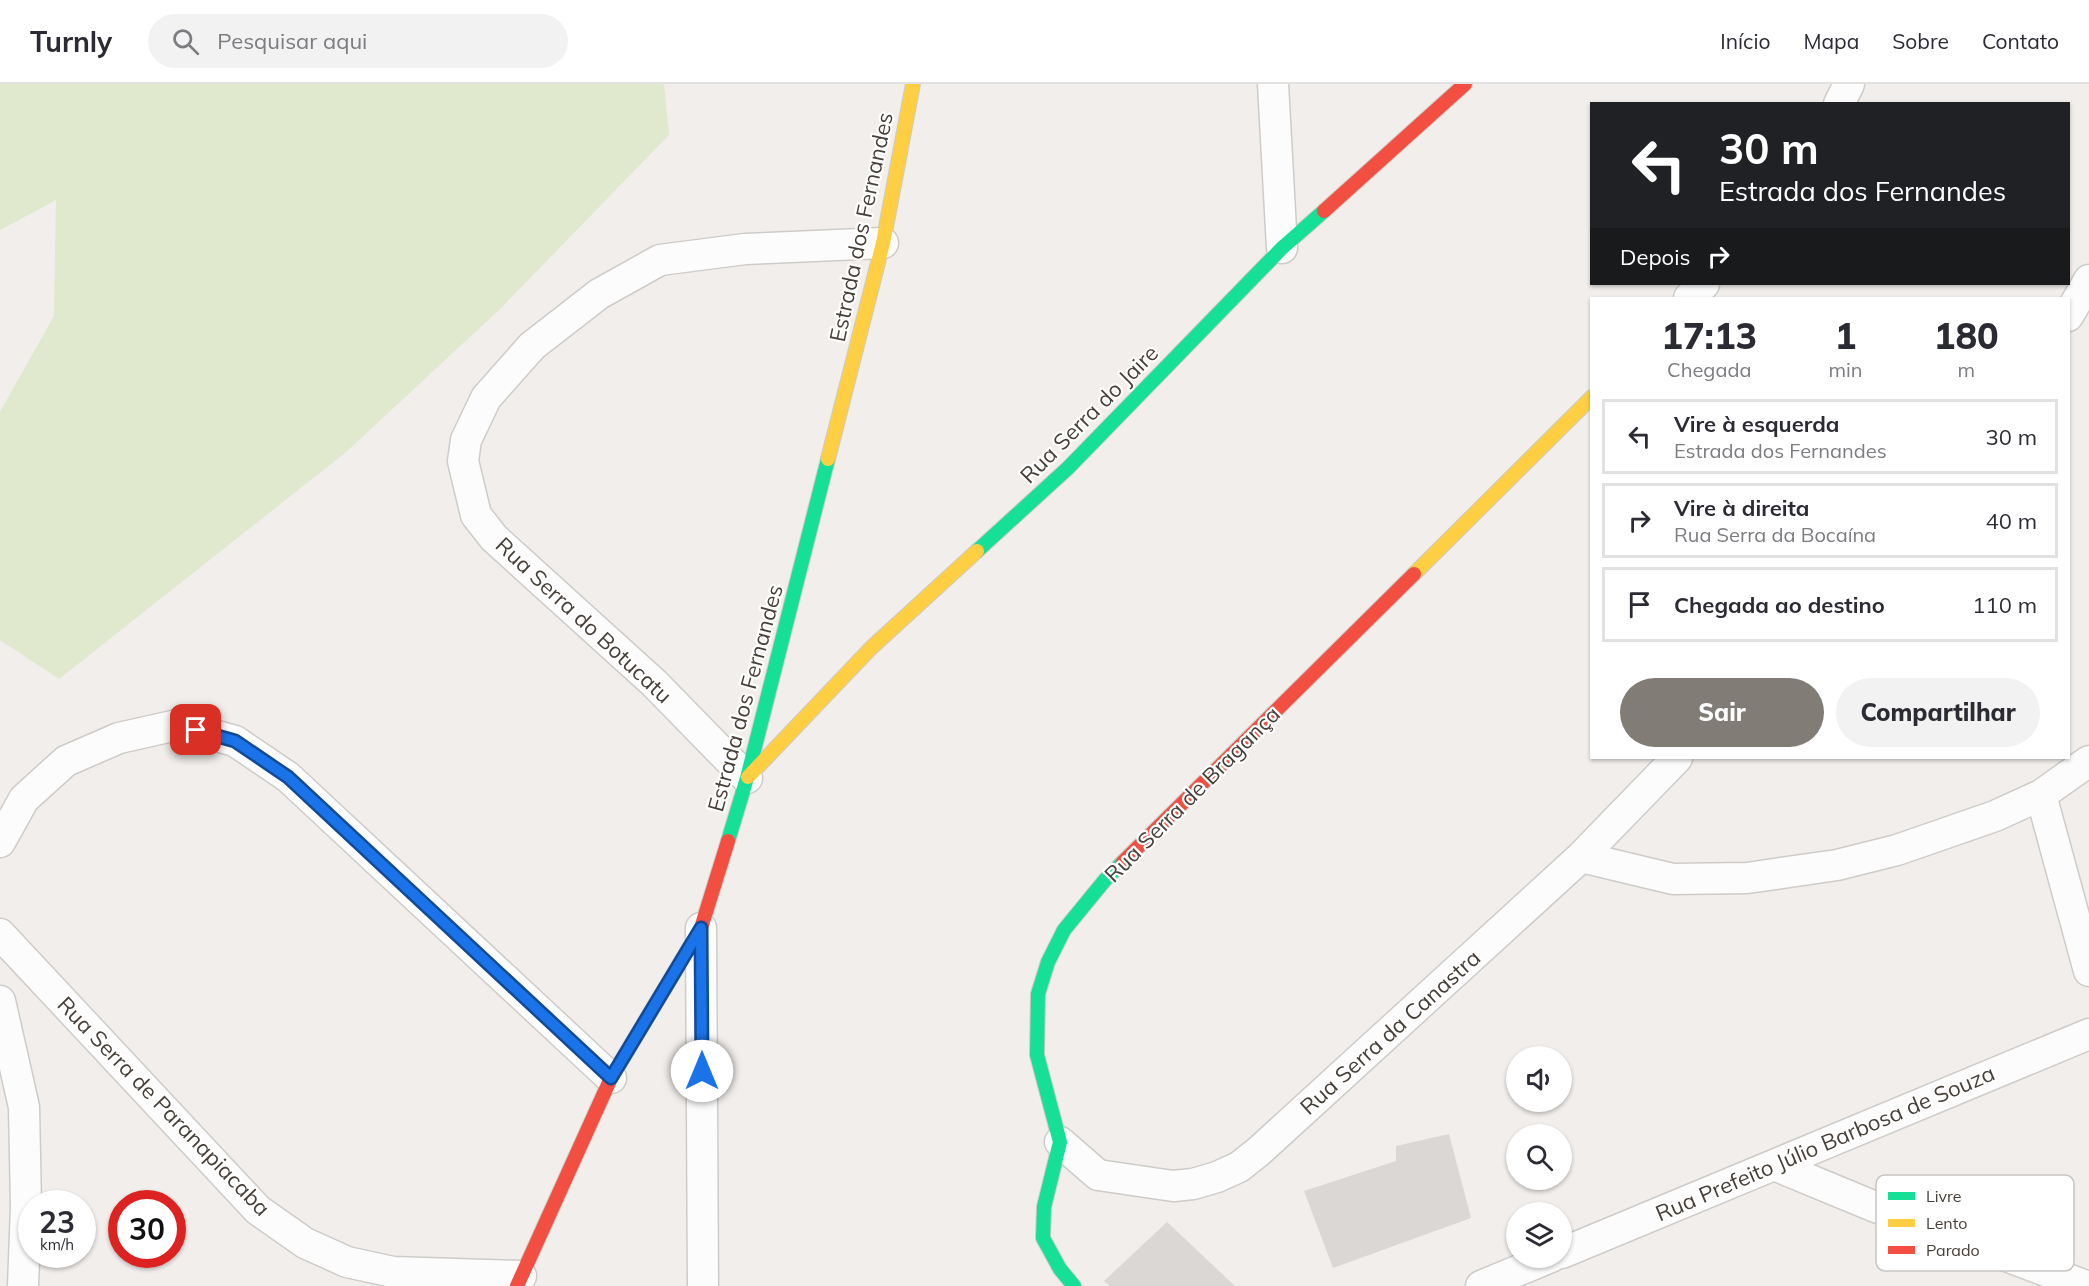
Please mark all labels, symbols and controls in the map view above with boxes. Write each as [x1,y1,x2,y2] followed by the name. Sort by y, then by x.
[148,14,568,68] search box
[30,24,112,59] text: Turnly
[169,25,202,58] icon: search
[217,27,367,55] text: Pesquisar aqui
[1720,28,1770,54] text: Início
[1803,28,1859,54] text: Mapa
[1892,28,1949,54] text: Sobre
[1982,28,2059,54] text: Contato
[823,110,899,344] street label: Estrada dos Fernandes
[1719,122,1819,175] text: 30 m
[1620,126,1698,204] icon: left
[1719,174,2006,208] text: Estrada dos Fernandes
[1702,240,1735,273] icon: right
[1620,243,1690,271] text: Depois
[1661,313,1757,358] text: 17:13
[1835,313,1856,358] text: 1
[1934,313,1999,358] text: 180
[1014,339,1164,489] street label: Rua Serra do Jaire
[1667,357,1751,382] text: Chegada
[1828,357,1863,382] text: min
[1957,357,1975,382] text: m
[1674,410,1839,438] text: Vire à esquerda
[1623,420,1656,453] icon: left
[1986,423,2037,451] text: 30 m
[1674,438,1887,463] text: Estrada dos Fernandes
[1674,494,1809,522] text: Vire à direita
[1623,504,1656,537] icon: right
[1986,507,2037,535] text: 40 m
[1674,522,1876,547] text: Rua Serra da Bocaína
[490,531,678,709] street label: Rua Serra do Botucatu
[701,581,789,815] street label: Estrada dos Fernandes
[1623,588,1656,621] icon: arrive
[1674,591,1885,619] text: Chegada ao destino
[1972,591,2037,619] text: 110 m
[1620,678,1824,747] button: Sair
[1836,678,2040,747] button: Compartilhar
[1098,700,1286,888] street label: Rua Serra de Bragança
[170,704,221,755] pin
[179,713,212,746] icon: arrive
[1294,944,1486,1120] street label: Rua Serra da Canastra
[52,990,276,1222] street label: Rua Serra de Paranapiacaba
[670,1039,734,1103] position arrow
[1506,1046,1572,1268] map controls
[1506,1046,1572,1112] button: sound
[1651,1059,1999,1227] street label: Rua Prefeito Júlio Barbosa de Souza
[1506,1124,1572,1190] button: search
[1876,1175,2074,1271] legend
[1926,1186,1961,1206] text: Livre
[108,1190,186,1268] speed limit sign: 30
[1506,1202,1572,1268] button: layers
[39,1203,75,1241] text: 23
[1926,1213,1967,1233] text: Lento
[40,1235,74,1254] text: km/h
[1926,1240,1980,1260] text: Parado

